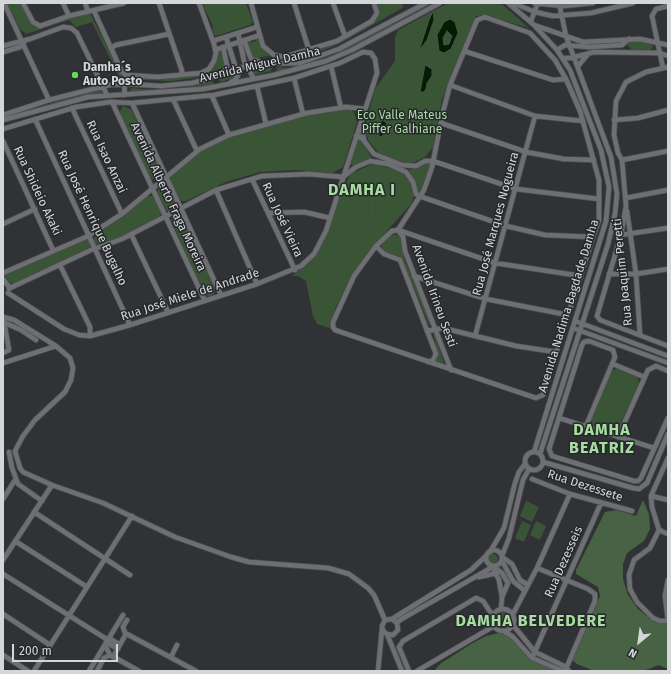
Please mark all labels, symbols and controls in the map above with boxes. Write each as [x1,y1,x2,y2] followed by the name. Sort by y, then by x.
[198,44,322,86] street label: Avenida Miguel Damha
[83,61,142,89] place label: Damha´s Auto Posto
[70,70,80,80] marker: Damha´s Auto Posto
[357,109,447,137] park label: Eco Valle Mateus Piffer Galhiane
[83,118,129,196] street label: Rua Isao Anzai
[127,120,209,274] street label: Avenida Alberto Fraga Moreira
[10,144,64,238] street label: Rua Shideio Akaki
[54,148,130,288] street label: Rua José Henrique Bugalho
[470,150,522,298] street label: Rua José Marques Nogueira
[258,180,306,260] street label: Rua José Vieira
[328,181,396,201] district label: DAMHA I
[536,218,602,394] street label: Avenida Nadima Bagdade Damha
[610,218,636,326] street label: Rua Joaquim Peretti
[409,243,459,349] street label: Avenida Irineu Sesti
[119,266,261,324] street label: Rua José Miele de Andrade
[569,421,635,459] district label: DAMHA BEATRIZ
[546,467,624,505] street label: Rua Dezessete
[542,524,586,600] street label: Rua Dezesseis
[456,612,606,632] district label: DAMHA BELVEDERE
[619,622,659,662] north arrow
[14,636,120,662] scale bar
[19,644,52,658] text: 200 m
[627,645,639,660] text: N

